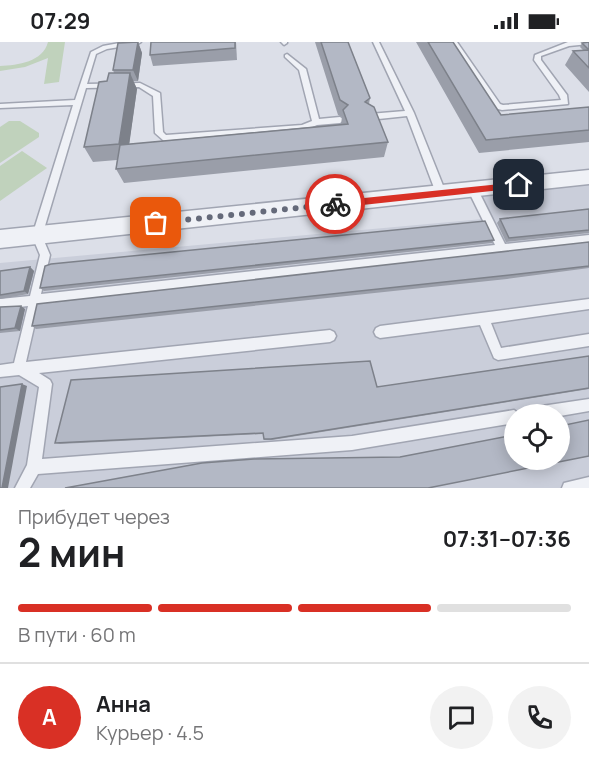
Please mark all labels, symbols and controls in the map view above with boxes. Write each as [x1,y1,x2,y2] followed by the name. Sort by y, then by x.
[30,6,91,36] text: 07:29
[493,159,544,210] pin
[502,168,535,201] icon: home
[305,174,365,234] courier
[319,188,352,221] icon: bike
[130,197,181,248] pin
[139,206,172,239] icon: bag
[504,404,570,470] map controls
[504,404,570,470] button: locate
[18,503,170,530] text: Прибудет через
[443,524,571,554] text: 07:31–07:36
[18,525,125,579] text: 2 мин
[18,621,136,648] text: В пути · 60 m
[430,686,493,749] button: chat
[508,686,571,749] button: phone
[96,689,151,719] text: Анна
[42,702,57,732] text: А
[96,719,204,746] text: Курьер · 4.5

